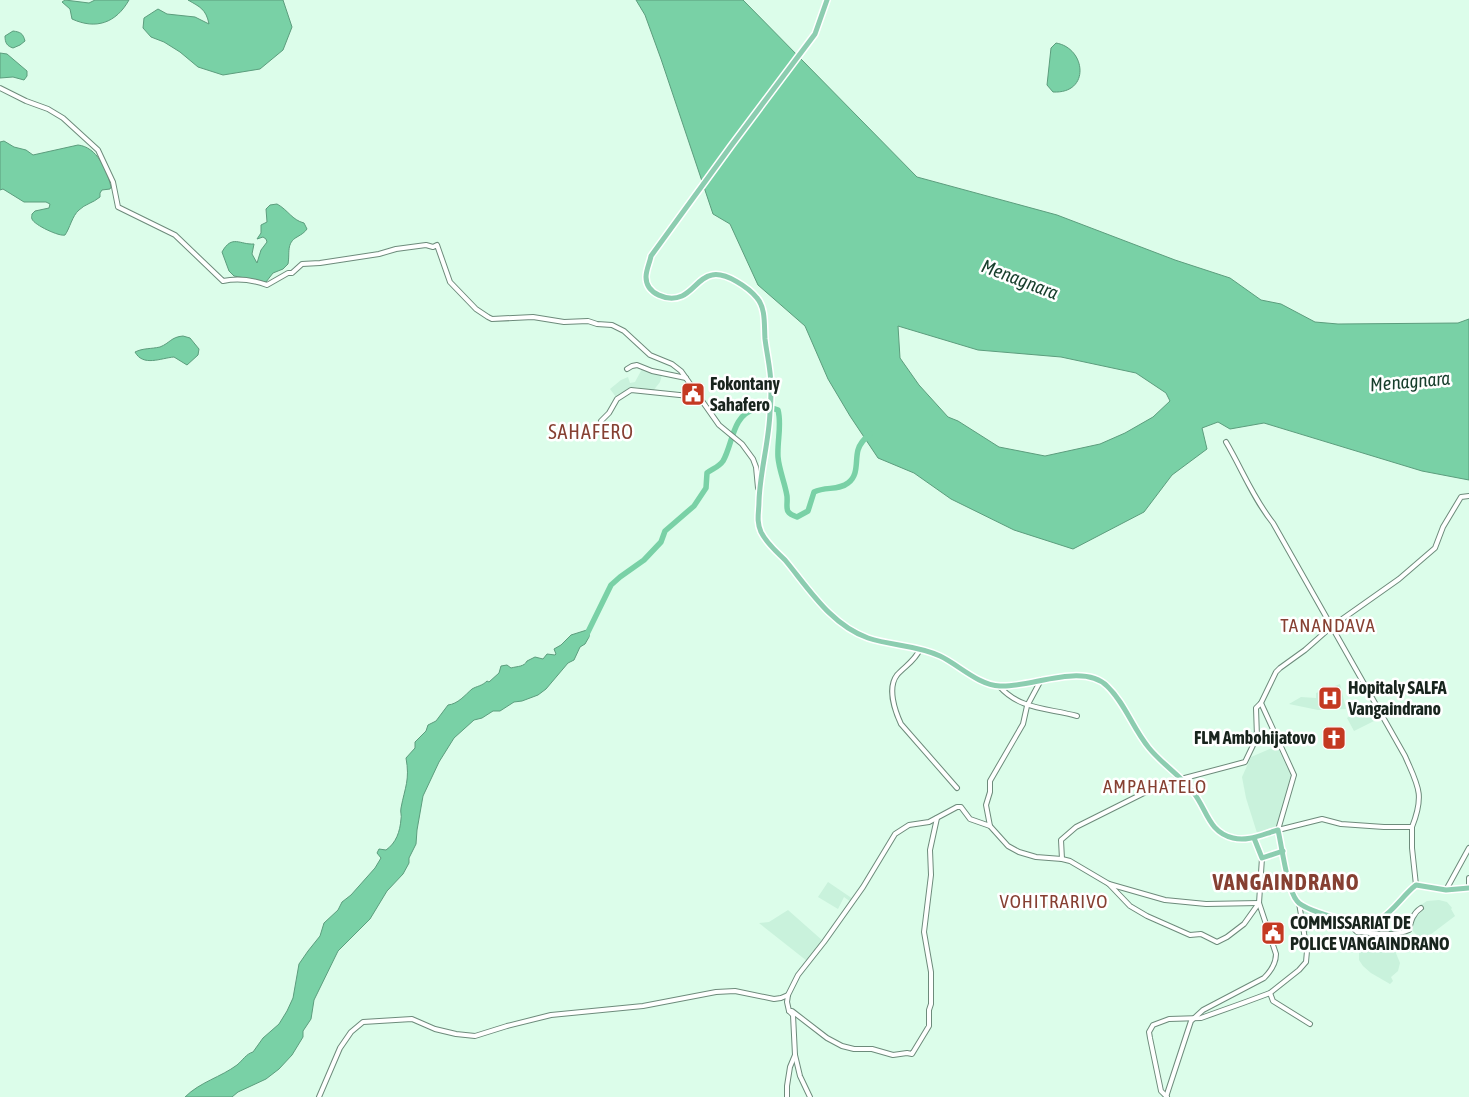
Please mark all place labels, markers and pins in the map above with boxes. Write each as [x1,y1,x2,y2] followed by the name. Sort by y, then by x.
[710,373,780,415] place label: Fokontany Sahafero
[680,381,706,407] public building icon: Fokontany Sahafero
[1347,677,1447,719] place label: Hopitaly SALFA Vangaindrano
[1317,685,1343,711] hospital icon: Hopitaly SALFA Vangaindrano
[1321,725,1347,751] church icon: FLM Ambohijatovo
[1194,727,1316,748] place label: FLM Ambohijatovo
[1290,912,1450,954] place label: COMMISSARIAT DE POLICE VANGAINDRANO
[1260,920,1286,946] public building icon: COMMISSARIAT DE POLICE VANGAINDRANO

